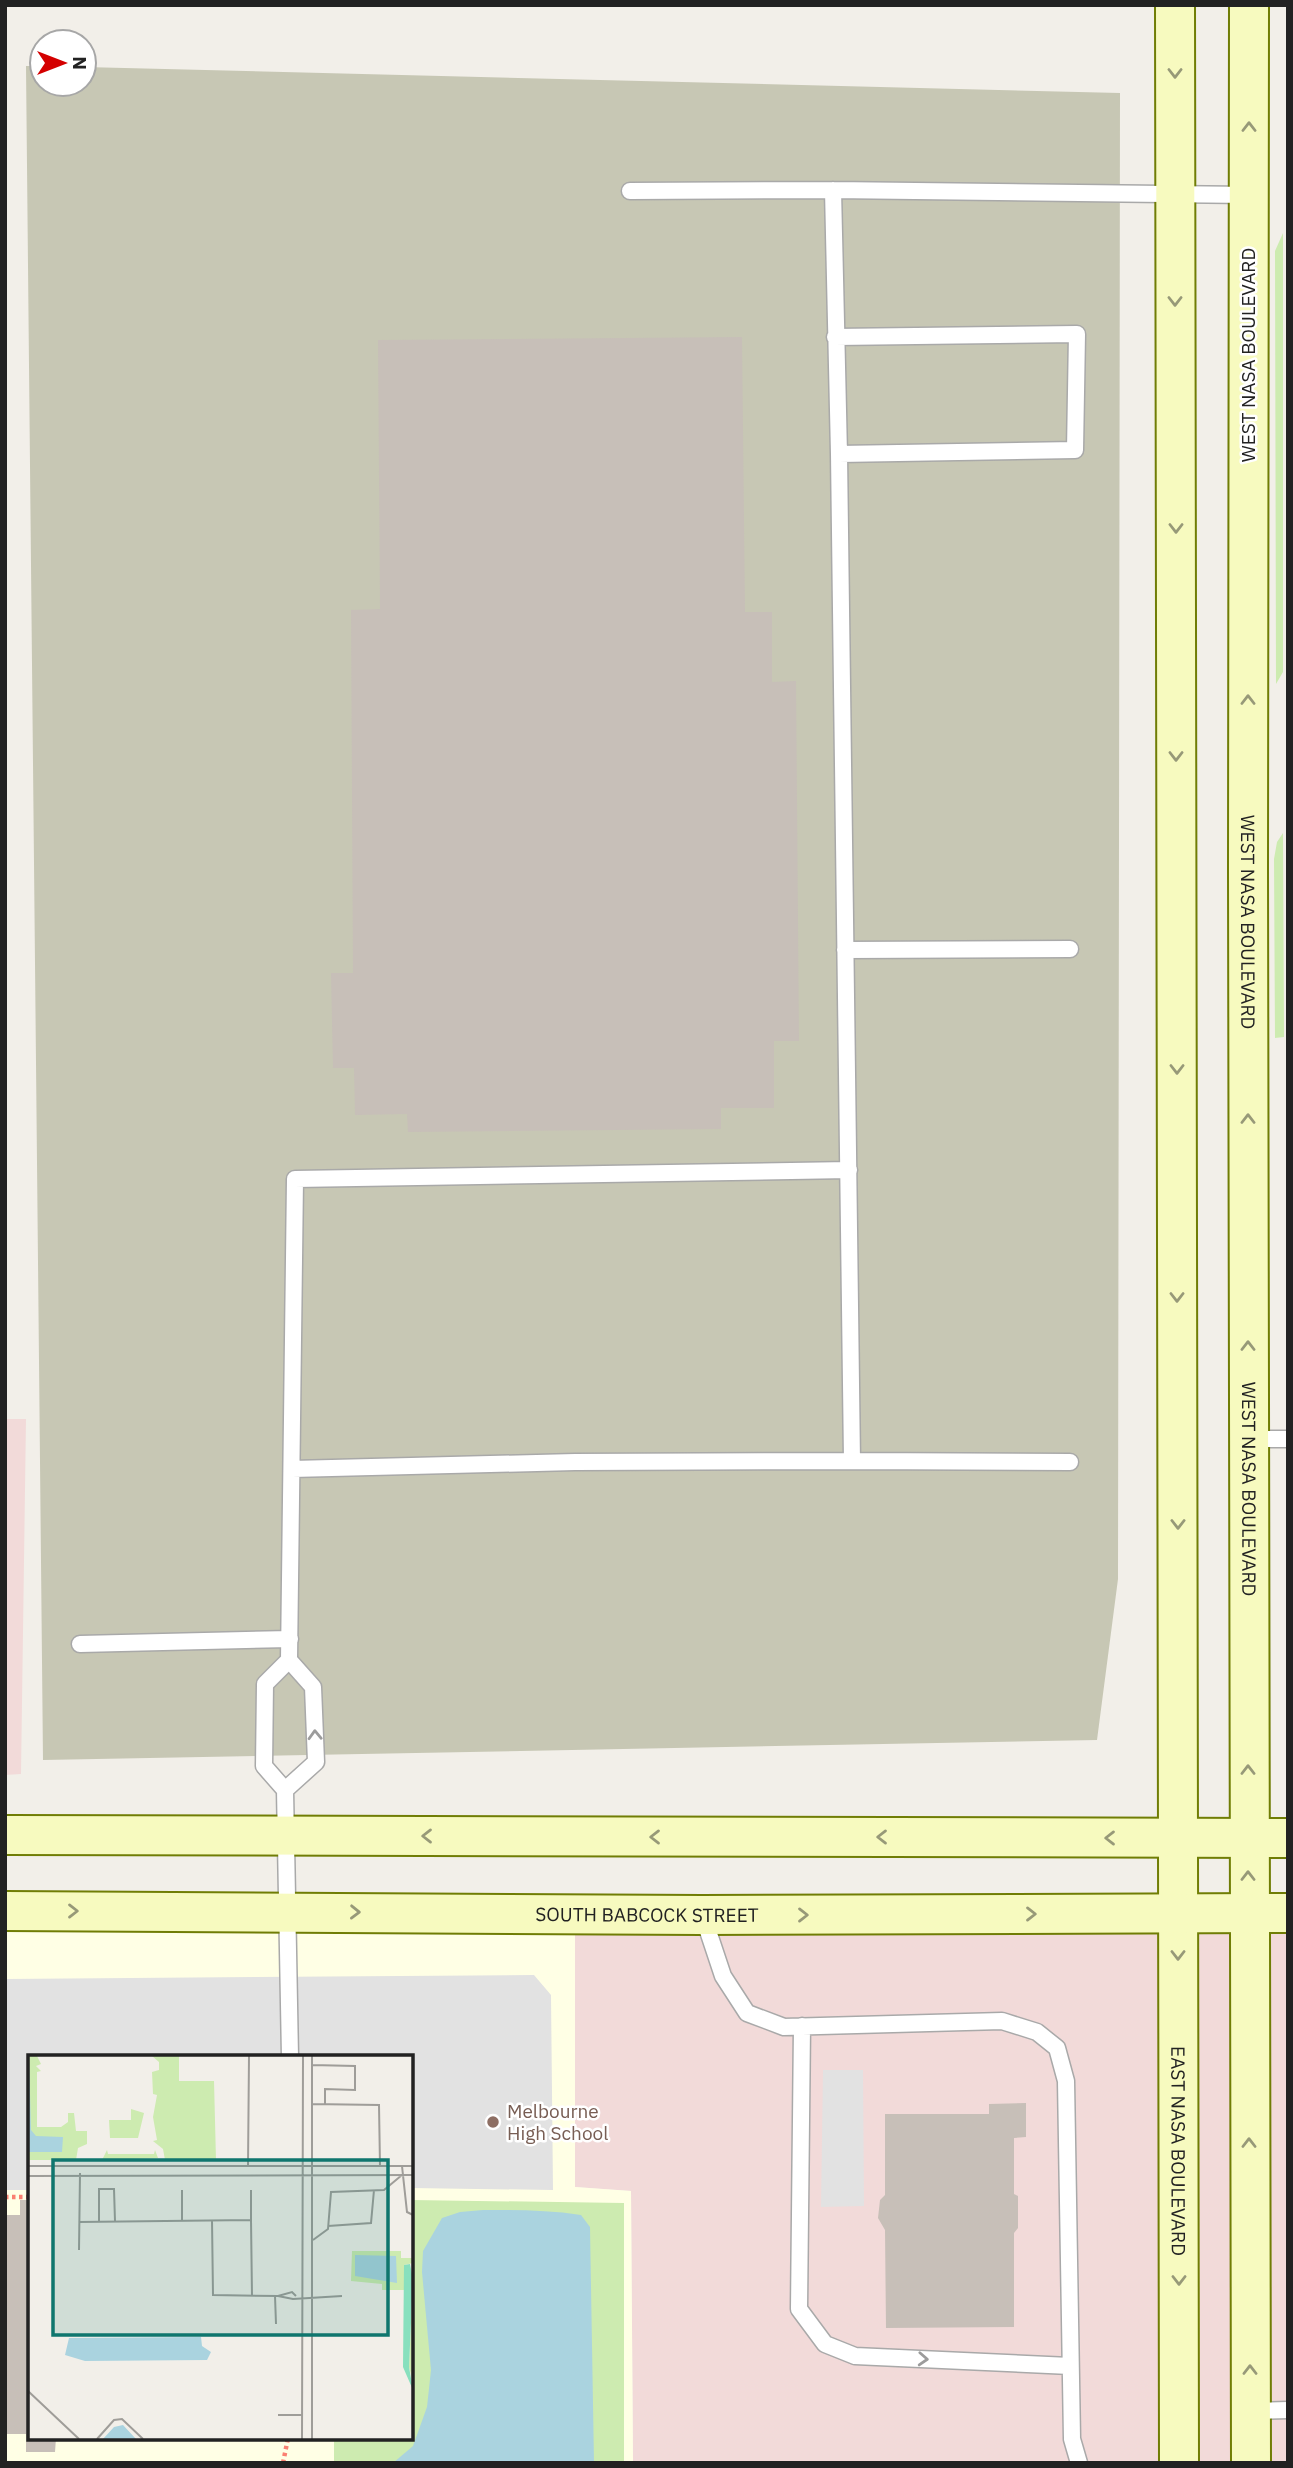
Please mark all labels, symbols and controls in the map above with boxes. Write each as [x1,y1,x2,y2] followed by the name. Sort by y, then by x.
[28,28,98,98] north arrow
[68,56,92,70] text: N
[1167,69,1183,79] one-way arrow
[1241,121,1257,132] one-way arrow
[1236,248,1260,462] street label: WEST NASA BOULEVARD
[1167,296,1183,307] one-way arrow
[1168,524,1184,534] one-way arrow
[1240,695,1256,705] one-way arrow
[1168,751,1184,762] one-way arrow
[1236,815,1260,1029] street label: WEST NASA BOULEVARD
[1169,1065,1185,1075] one-way arrow
[1240,1113,1256,1124] one-way arrow
[1169,1292,1185,1303] one-way arrow
[1240,1341,1256,1351] one-way arrow
[1237,1382,1261,1596] street label: WEST NASA BOULEVARD
[1170,1520,1186,1530] one-way arrow
[307,1729,322,1740] one-way arrow
[1240,1764,1256,1775] one-way arrow
[422,1828,432,1844] one-way arrow
[649,1829,660,1845] one-way arrow
[877,1829,887,1845] one-way arrow
[1104,1830,1115,1846] one-way arrow
[1240,1870,1256,1880] one-way arrow
[535,1902,759,1927] street label: SOUTH BABCOCK STREET
[69,1903,79,1919] one-way arrow
[351,1904,361,1920] one-way arrow
[1026,1906,1037,1922] one-way arrow
[799,1907,809,1923] one-way arrow
[1170,1950,1186,1961] one-way arrow
[1166,2046,1191,2256] street label: EAST NASA BOULEVARD
[28,2055,413,2440] inset map
[507,2099,608,2145] place label: Melbourne High School
[485,2114,501,2130] marker: Melbourne High School
[1242,2137,1257,2148] one-way arrow
[1171,2276,1187,2286] one-way arrow
[918,2352,929,2367] one-way arrow
[1243,2364,1258,2375] one-way arrow

